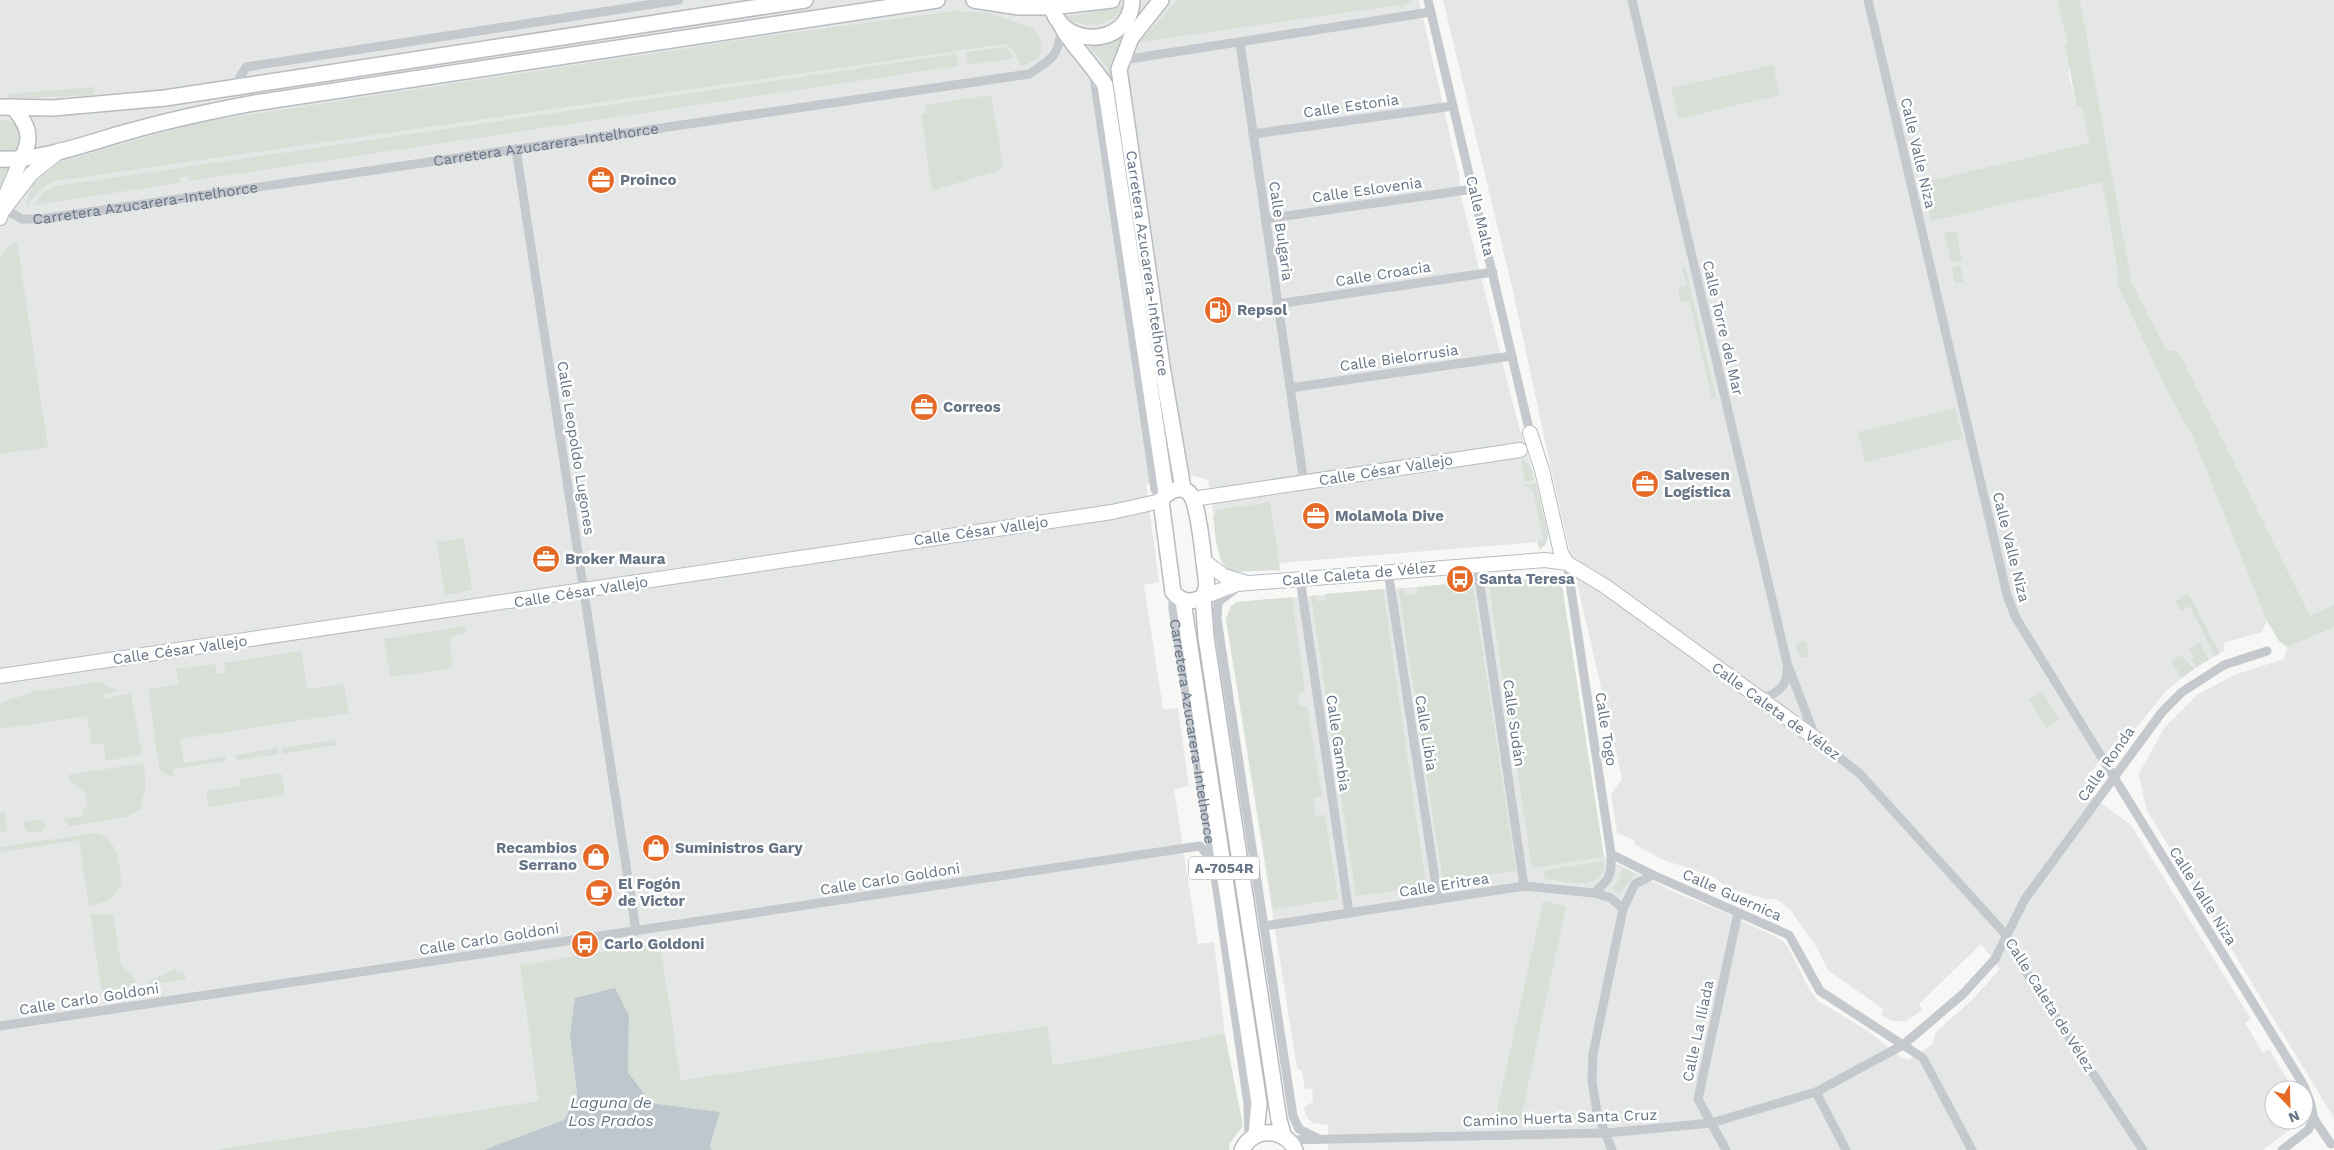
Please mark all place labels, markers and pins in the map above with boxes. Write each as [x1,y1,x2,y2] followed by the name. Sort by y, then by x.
[586,165,616,195] office icon: Proinco
[620,171,677,189] place label: Proinco
[1203,295,1233,325] fuel station icon: Repsol
[1237,301,1287,319] place label: Repsol
[909,392,939,422] office icon: Correos
[943,398,1001,416] place label: Correos
[1664,466,1731,501] place label: Salvesen Logística
[1630,469,1660,499] office icon: Salvesen Logística
[1301,501,1331,531] office icon: MolaMola Dive
[1335,507,1444,525] place label: MolaMola Dive
[531,544,561,574] office icon: Broker Maura
[565,550,666,568] place label: Broker Maura
[1445,564,1475,594] bus stop icon: Santa Teresa
[1479,570,1575,588] place label: Santa Teresa
[641,833,671,863] shop icon: Suministros Gary
[496,839,577,874] place label: Recambios Serrano
[675,839,803,857] place label: Suministros Gary
[581,842,611,872] shop icon: Recambios Serrano
[618,875,686,910] place label: El Fogón de Victor
[584,878,614,908] cafe icon: El Fogón de Victor
[570,929,600,959] bus stop icon: Carlo Goldoni
[604,935,704,953] place label: Carlo Goldoni

